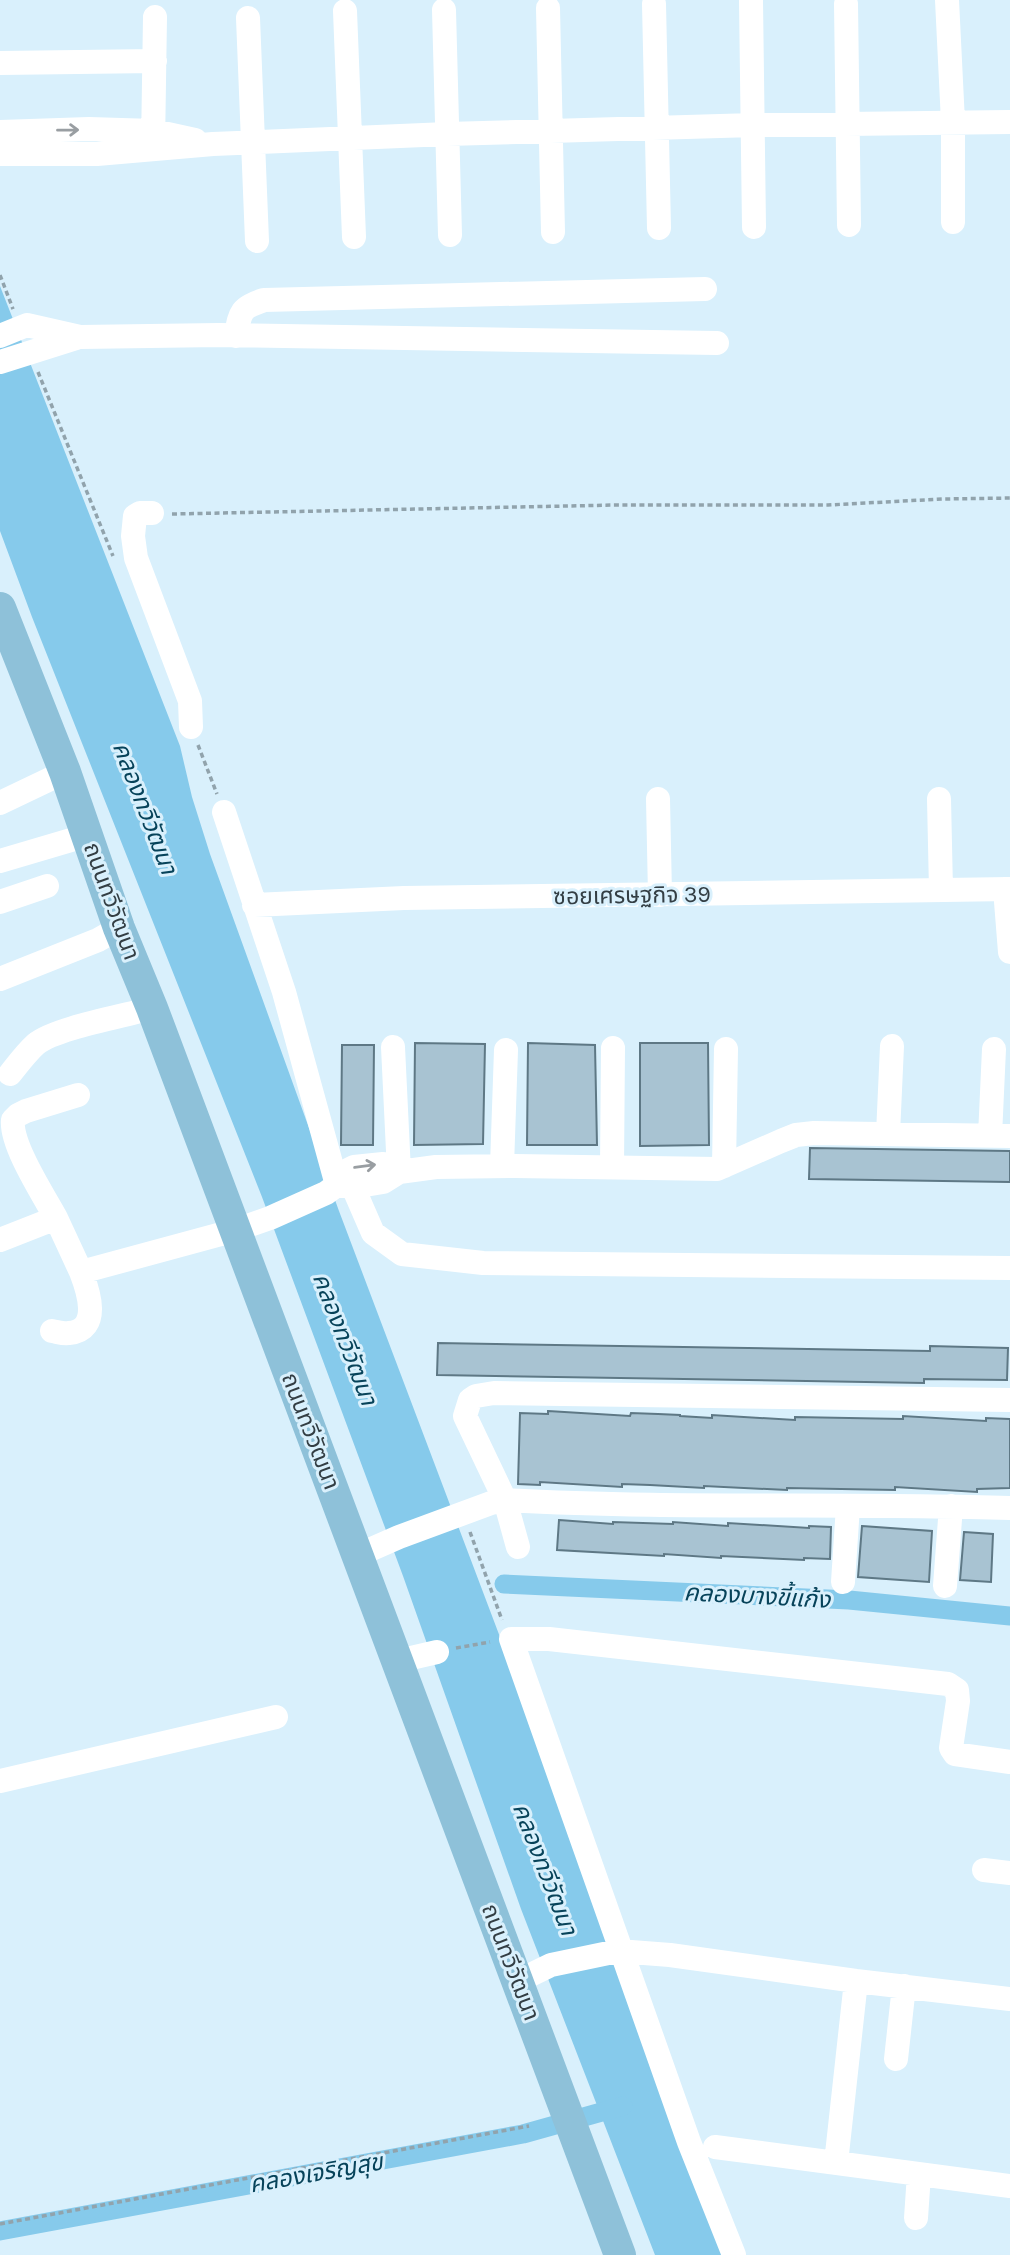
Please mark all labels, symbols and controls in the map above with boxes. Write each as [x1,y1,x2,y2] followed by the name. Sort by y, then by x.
[56,123,79,137] one-way arrow
[107,738,184,879] water label: คลองทวีวัฒนา
[78,839,145,964] street label: ถนนทวีวัฒนา
[553,881,711,910] street label: ซอยเศรษฐกิจ 39
[353,1159,376,1172] one-way arrow
[307,1269,384,1410] water label: คลองทวีวัฒนา
[276,1369,345,1493] street label: ถนนทวีวัฒนา
[683,1575,832,1614] water label: คลองบางขี้แก้ง
[507,1799,584,1940] water label: คลองทวีวัฒนา
[476,1900,545,2024] street label: ถนนทวีวัฒนา
[247,2147,387,2199] water label: คลองเจริญสุข

